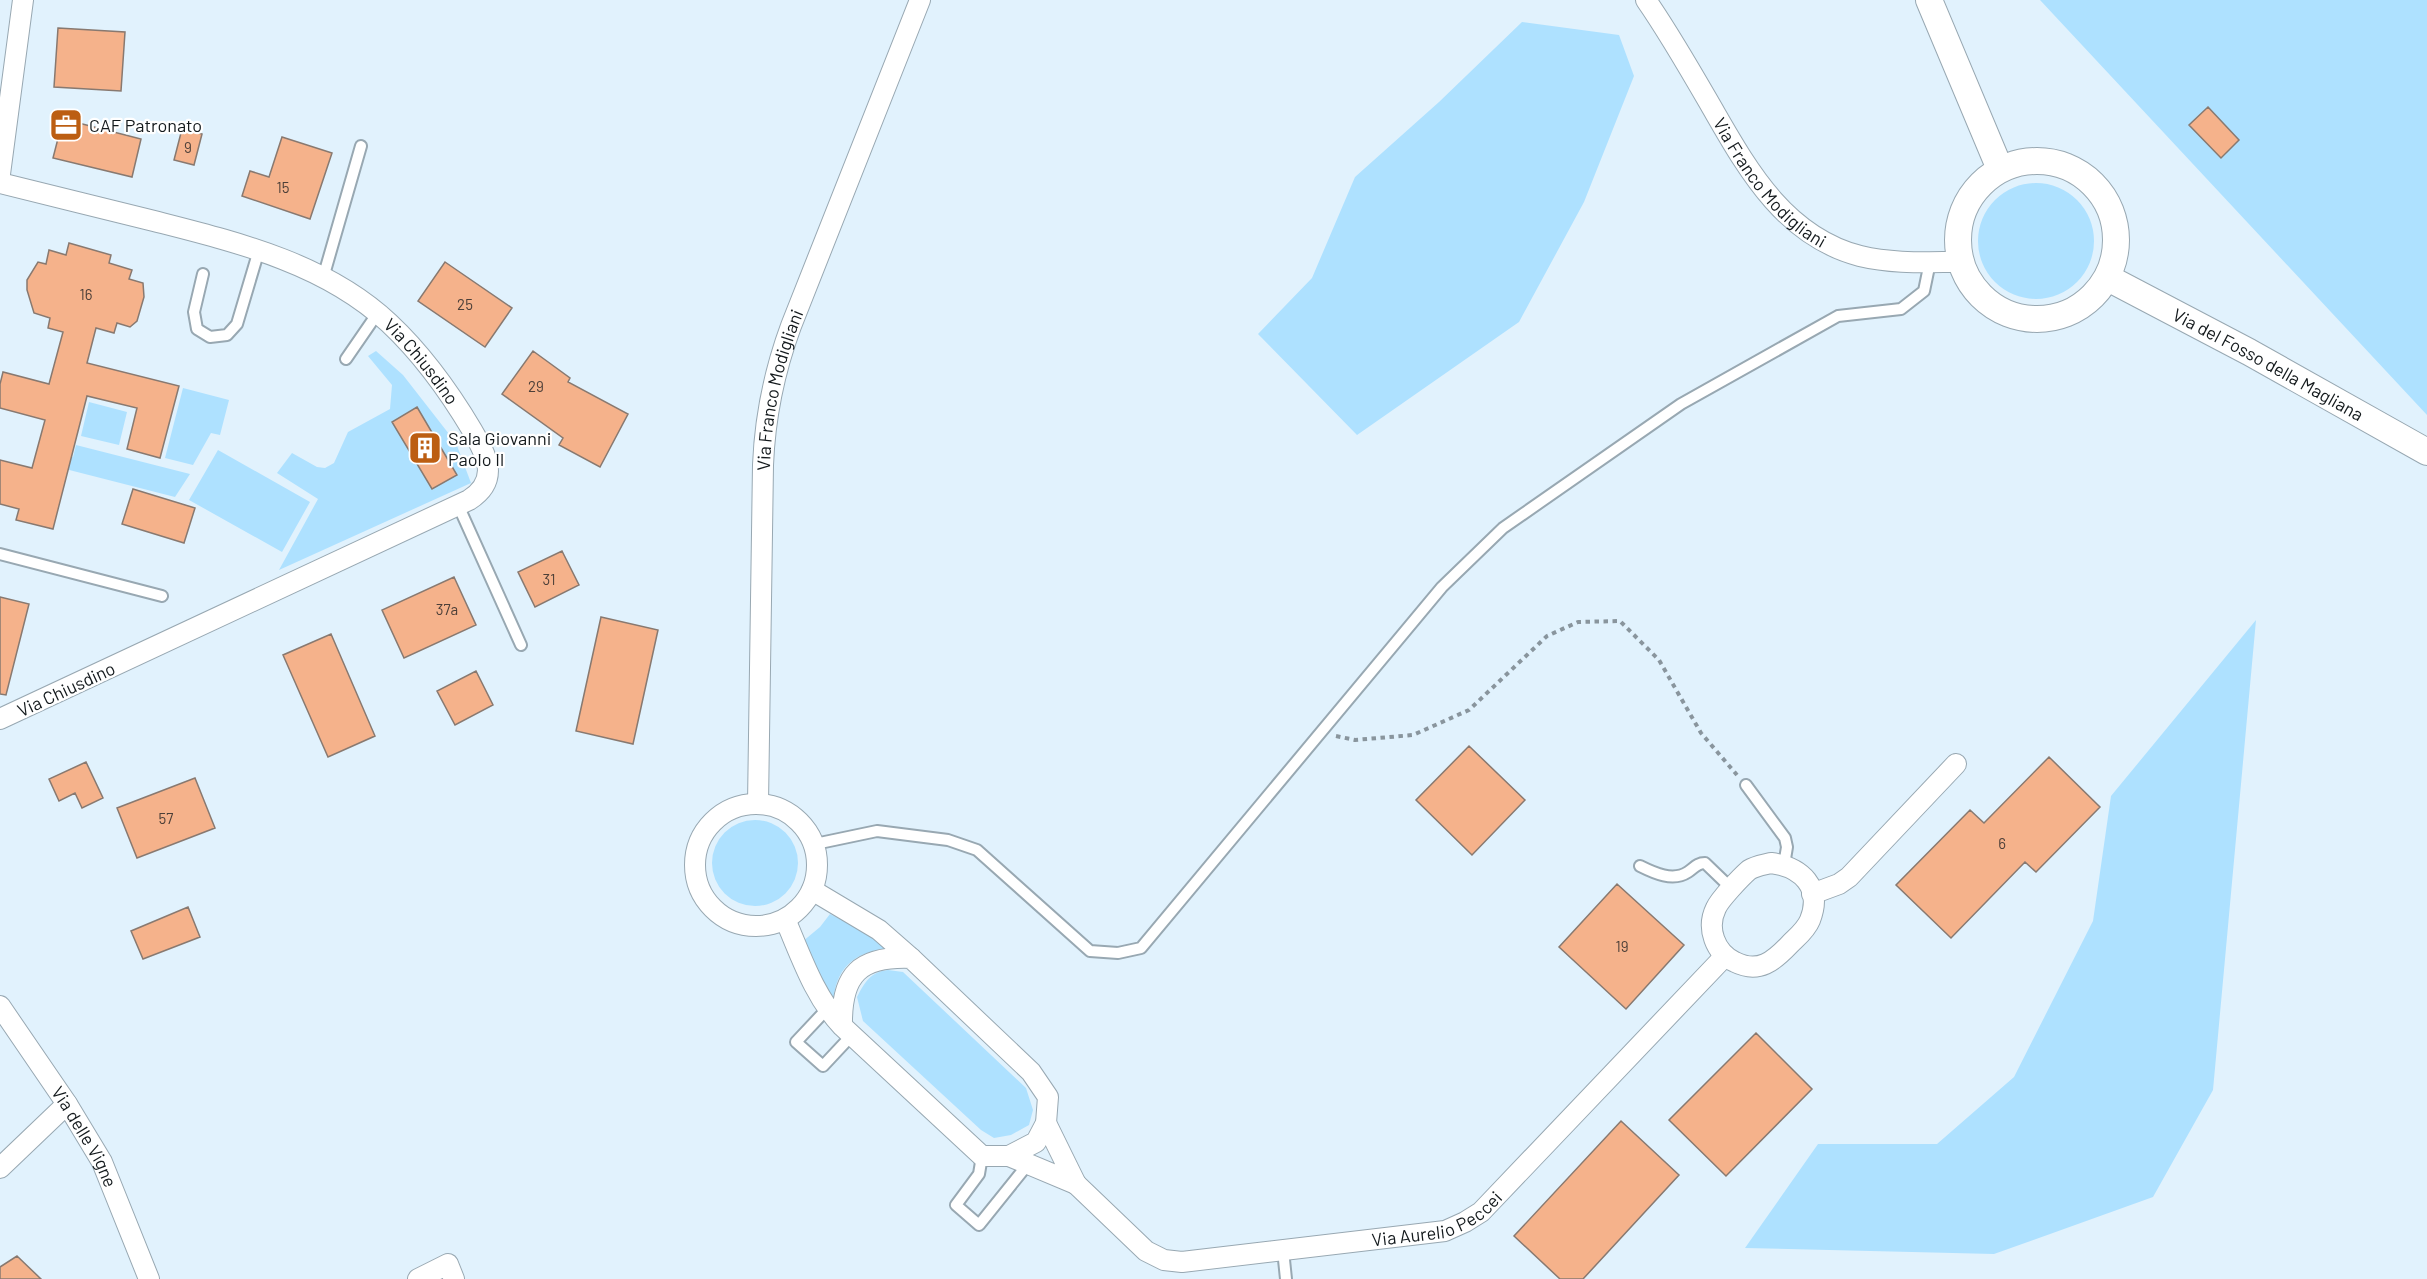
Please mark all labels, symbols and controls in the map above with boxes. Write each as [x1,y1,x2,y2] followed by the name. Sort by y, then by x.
[48,107,84,143] office icon: CAF Patronato
[89,114,202,136] place label: CAF Patronato
[1709,114,1830,252] street label: Via Franco Modigliani
[184,138,192,156] house number: 9
[277,178,289,196] house number: 15
[80,285,92,303] house number: 16
[457,295,473,313] house number: 25
[2169,303,2368,425] street label: Via del Fosso della Magliana
[752,306,808,471] street label: Via Franco Modigliani
[380,313,464,408] street label: Via Chiusdino
[528,377,544,395] house number: 29
[448,427,551,470] place label: Sala Giovanni Paolo II
[407,430,443,466] building icon: Sala Giovanni Paolo II
[543,570,555,588] house number: 31
[436,600,458,618] house number: 37a
[14,657,118,721] street label: Via Chiusdino
[159,809,173,827] house number: 57
[1998,834,2006,852] house number: 6
[1615,937,1629,955] house number: 19
[47,1082,122,1190] street label: Via delle Vigne
[1370,1186,1506,1251] street label: Via Aurelio Peccei

